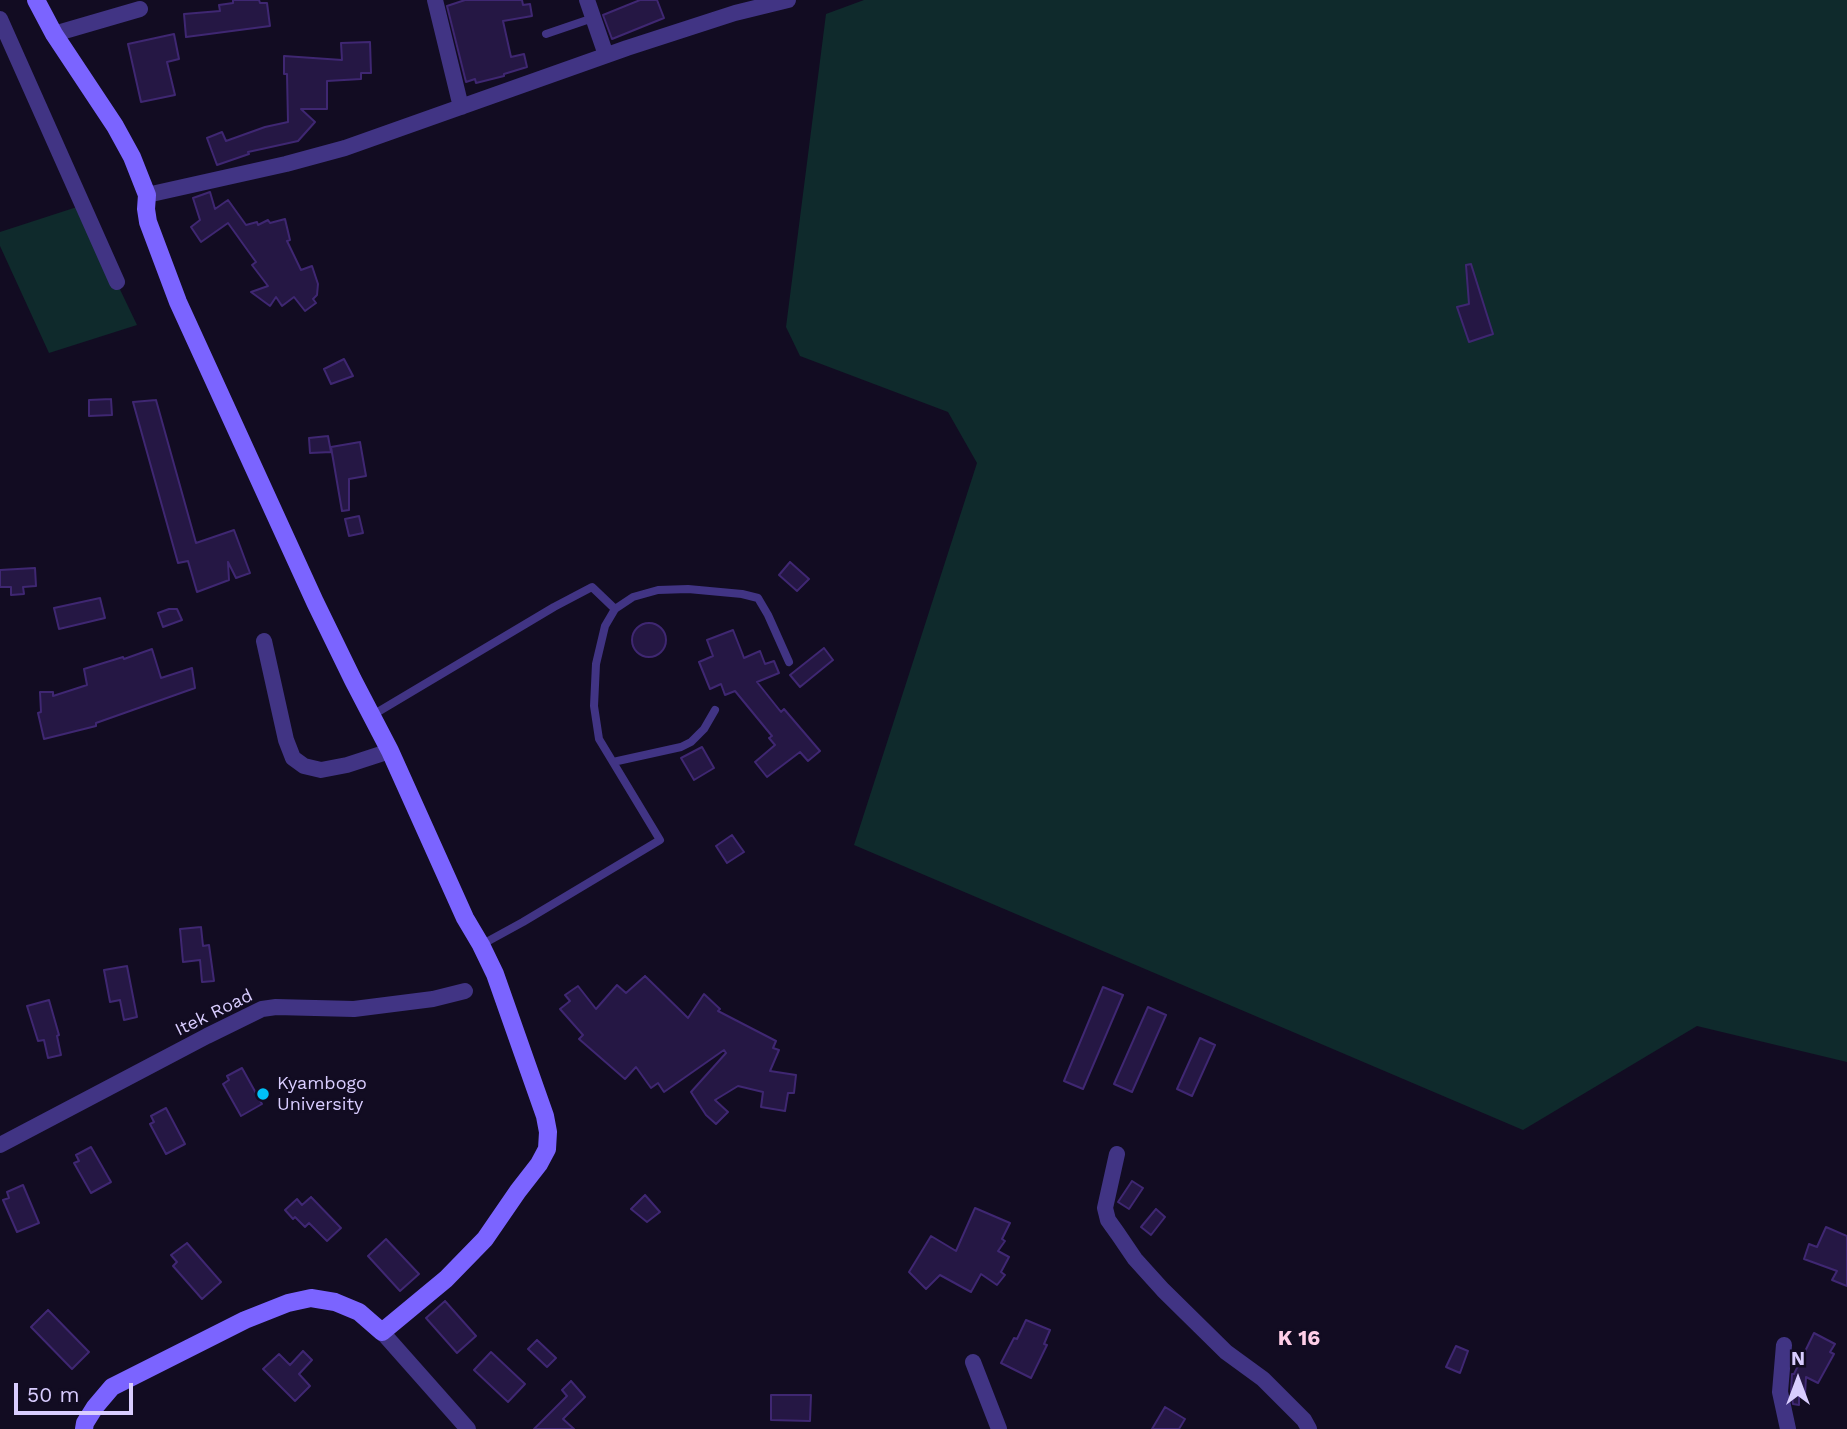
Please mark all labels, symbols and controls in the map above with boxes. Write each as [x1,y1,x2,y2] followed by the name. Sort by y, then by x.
[172,985,256,1041] street label: Itek Road
[277,1073,367,1116] place label: Kyambogo University
[255,1086,271,1102] marker: Kyambogo University
[1278,1326,1320,1352] district label: K 16
[1763,1345,1833,1415] north arrow
[1791,1347,1805,1370] text: N
[18,1370,136,1414] scale bar
[27,1382,79,1407] text: 50 m

